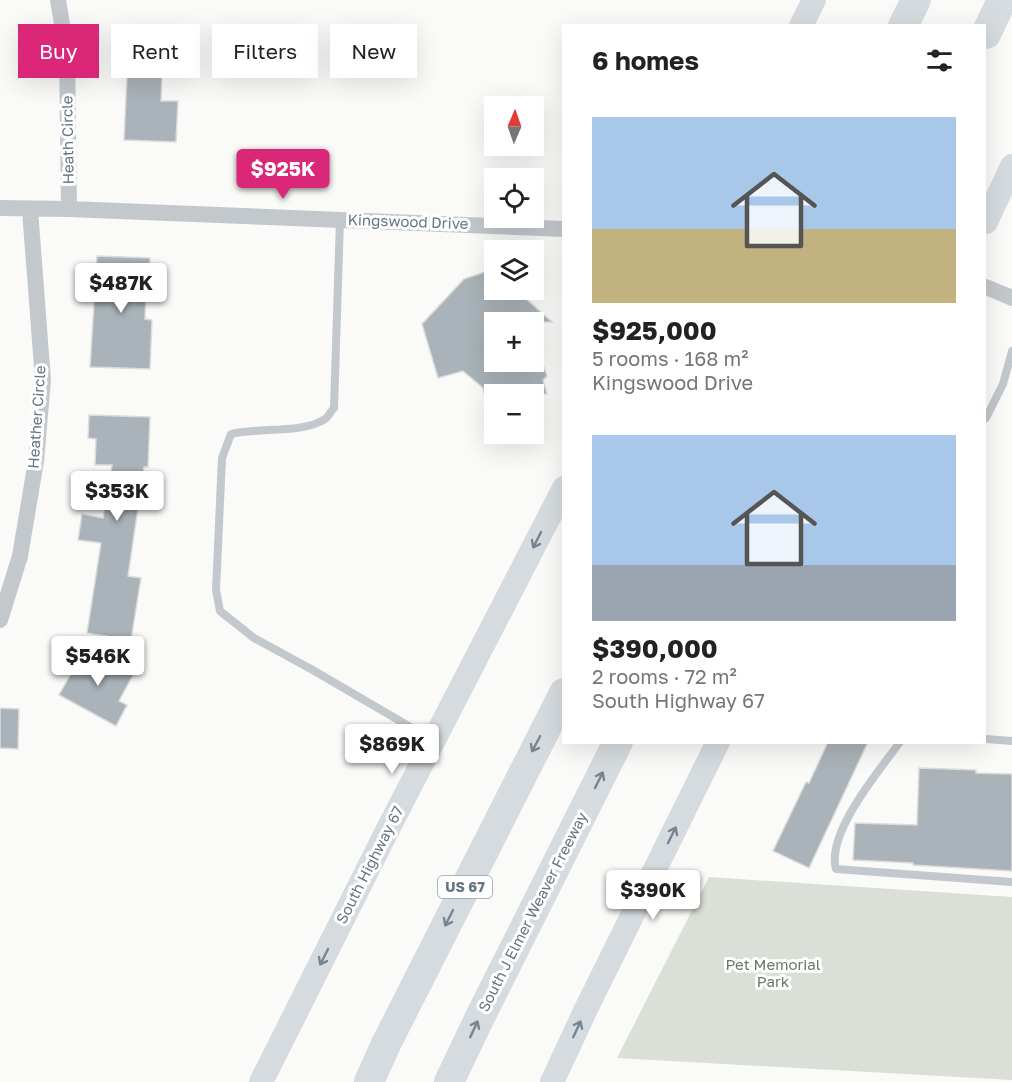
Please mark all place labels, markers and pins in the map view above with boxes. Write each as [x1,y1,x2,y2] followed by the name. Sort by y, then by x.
[241,149,325,200] pin: $925K
[79,263,163,314] pin: $487K
[75,471,159,522] pin: $353K
[56,636,140,687] pin: $546K
[350,724,434,775] pin: $869K
[611,870,695,921] pin: $390K

